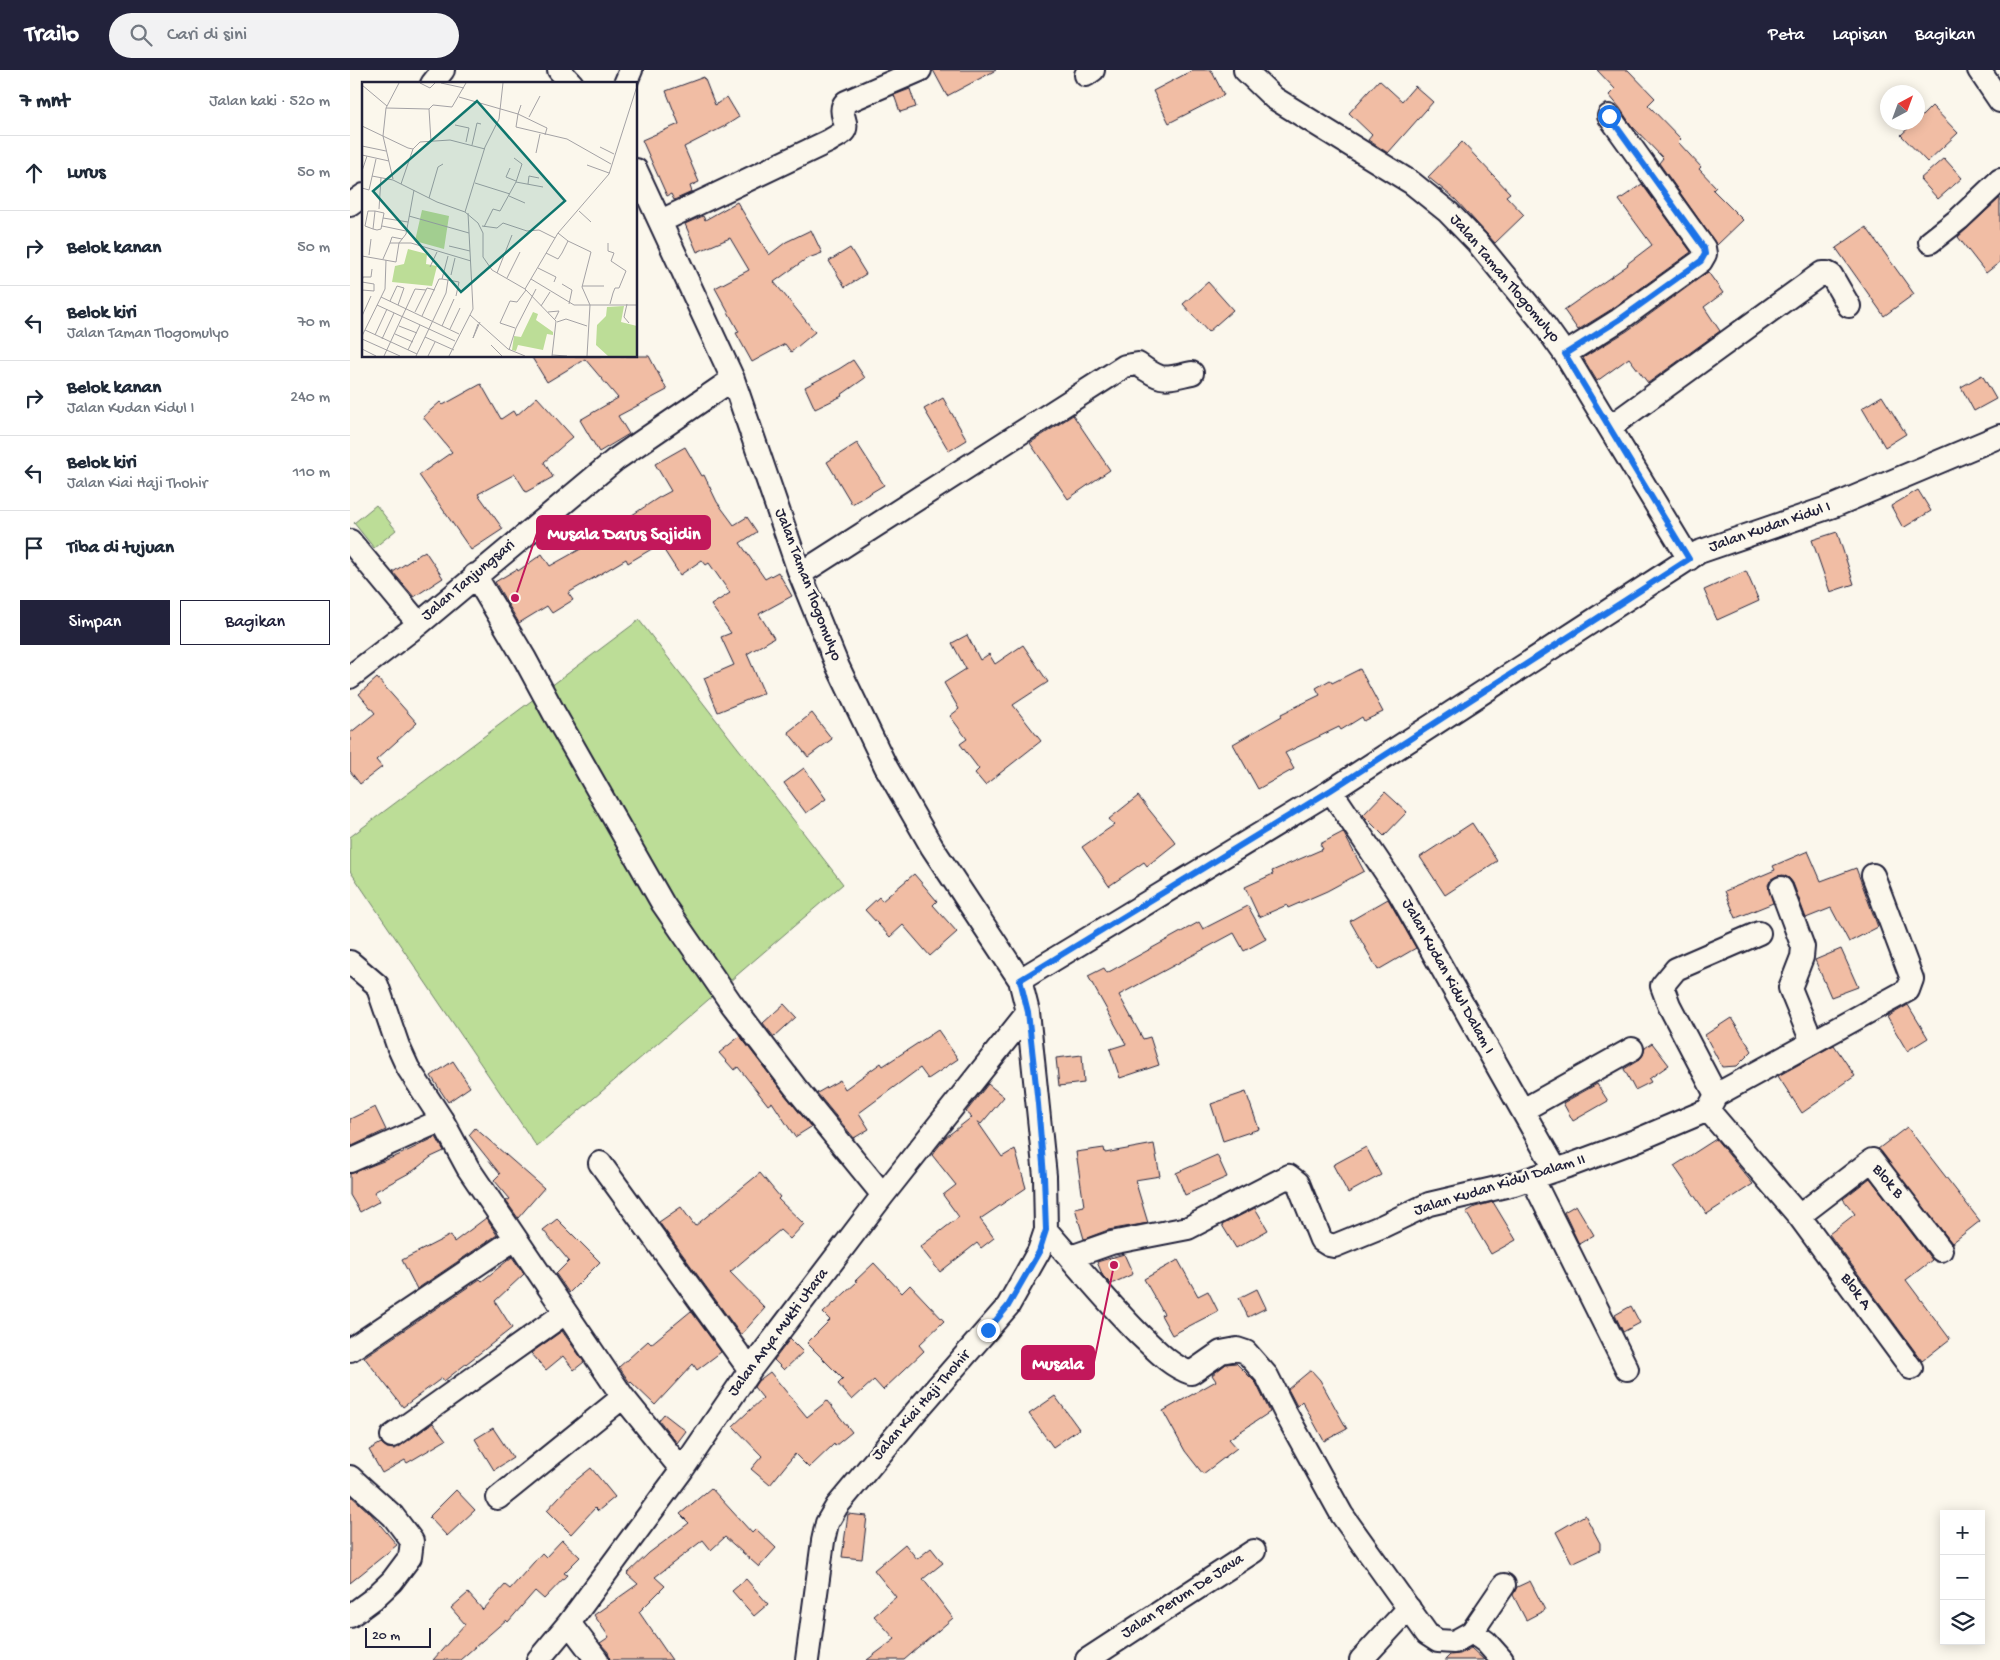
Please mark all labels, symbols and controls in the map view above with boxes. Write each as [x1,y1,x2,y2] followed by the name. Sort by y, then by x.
[109,13,459,58] search box
[25,21,79,50] text: Trailo
[127,21,155,49] icon: search
[167,24,247,47] text: Cari di sini
[1768,25,1805,46] text: Peta
[1833,25,1887,46] text: Lapisan
[1915,25,1975,46] text: Bagikan
[362,82,638,358] inset map
[1880,85,1925,130] north arrow
[20,90,69,115] text: 7 mnt
[209,93,330,112] text: Jalan kaki · 520 m
[1598,105,1621,128] route start
[20,159,48,187] icon: ahead
[67,162,106,185] text: Lurus
[297,164,330,183] text: 50 m
[1445,211,1563,347] street label: Jalan Taman Tlogomulyo
[20,234,48,262] icon: right
[67,237,161,260] text: Belok kanan
[297,239,330,258] text: 50 m
[67,302,137,325] text: Belok kiri
[20,309,48,337] icon: left
[297,314,330,333] text: 70 m
[67,325,229,344] text: Jalan Taman Tlogomulyo
[67,377,161,400] text: Belok kanan
[20,384,48,412] icon: right
[290,389,330,408] text: 240 m
[67,400,194,419] text: Jalan Kudan Kidul I
[67,452,137,475] text: Belok kiri
[20,459,48,487] icon: left
[293,464,330,483] text: 110 m
[67,475,207,494] text: Jalan Kiai Haji Thohir
[1707,498,1833,558] street label: Jalan Kudan Kidul I
[769,506,845,664] street label: Jalan Taman Tlogomulyo
[537,516,710,549] callout: Musala Darus Sojidin
[547,525,701,546] text: Musala Darus Sojidin
[20,534,48,562] icon: arrive
[418,536,520,626] street label: Jalan Tanjungsari
[67,537,174,560] text: Tiba di tujuan
[20,600,170,645] button: Simpan
[180,600,330,645] button: Bagikan
[1396,896,1498,1058] street label: Jalan Kudan Kidul Dalam I
[1412,1151,1588,1221] street label: Jalan Kudan Kidul Dalam II
[1867,1160,1907,1204] street label: Blok B
[725,1264,834,1401] street label: Jalan Arya Mukti Utara
[1835,1269,1875,1315] street label: Blok A
[977,1319,1000,1342] route end
[869,1346,976,1465] street label: Jalan Kiai Haji Thohir
[1022,1346,1094,1379] callout: Musala
[1032,1355,1085,1376] text: Musala
[1940,1510,1985,1645] map controls
[1940,1510,1985,1555] button: +
[1118,1550,1249,1644] street label: Jalan Perum De Java
[1940,1555,1985,1600] button: −
[1940,1600,1985,1645] button: layers
[365,1625,431,1648] scale bar
[372,1628,400,1645] text: 20 m

